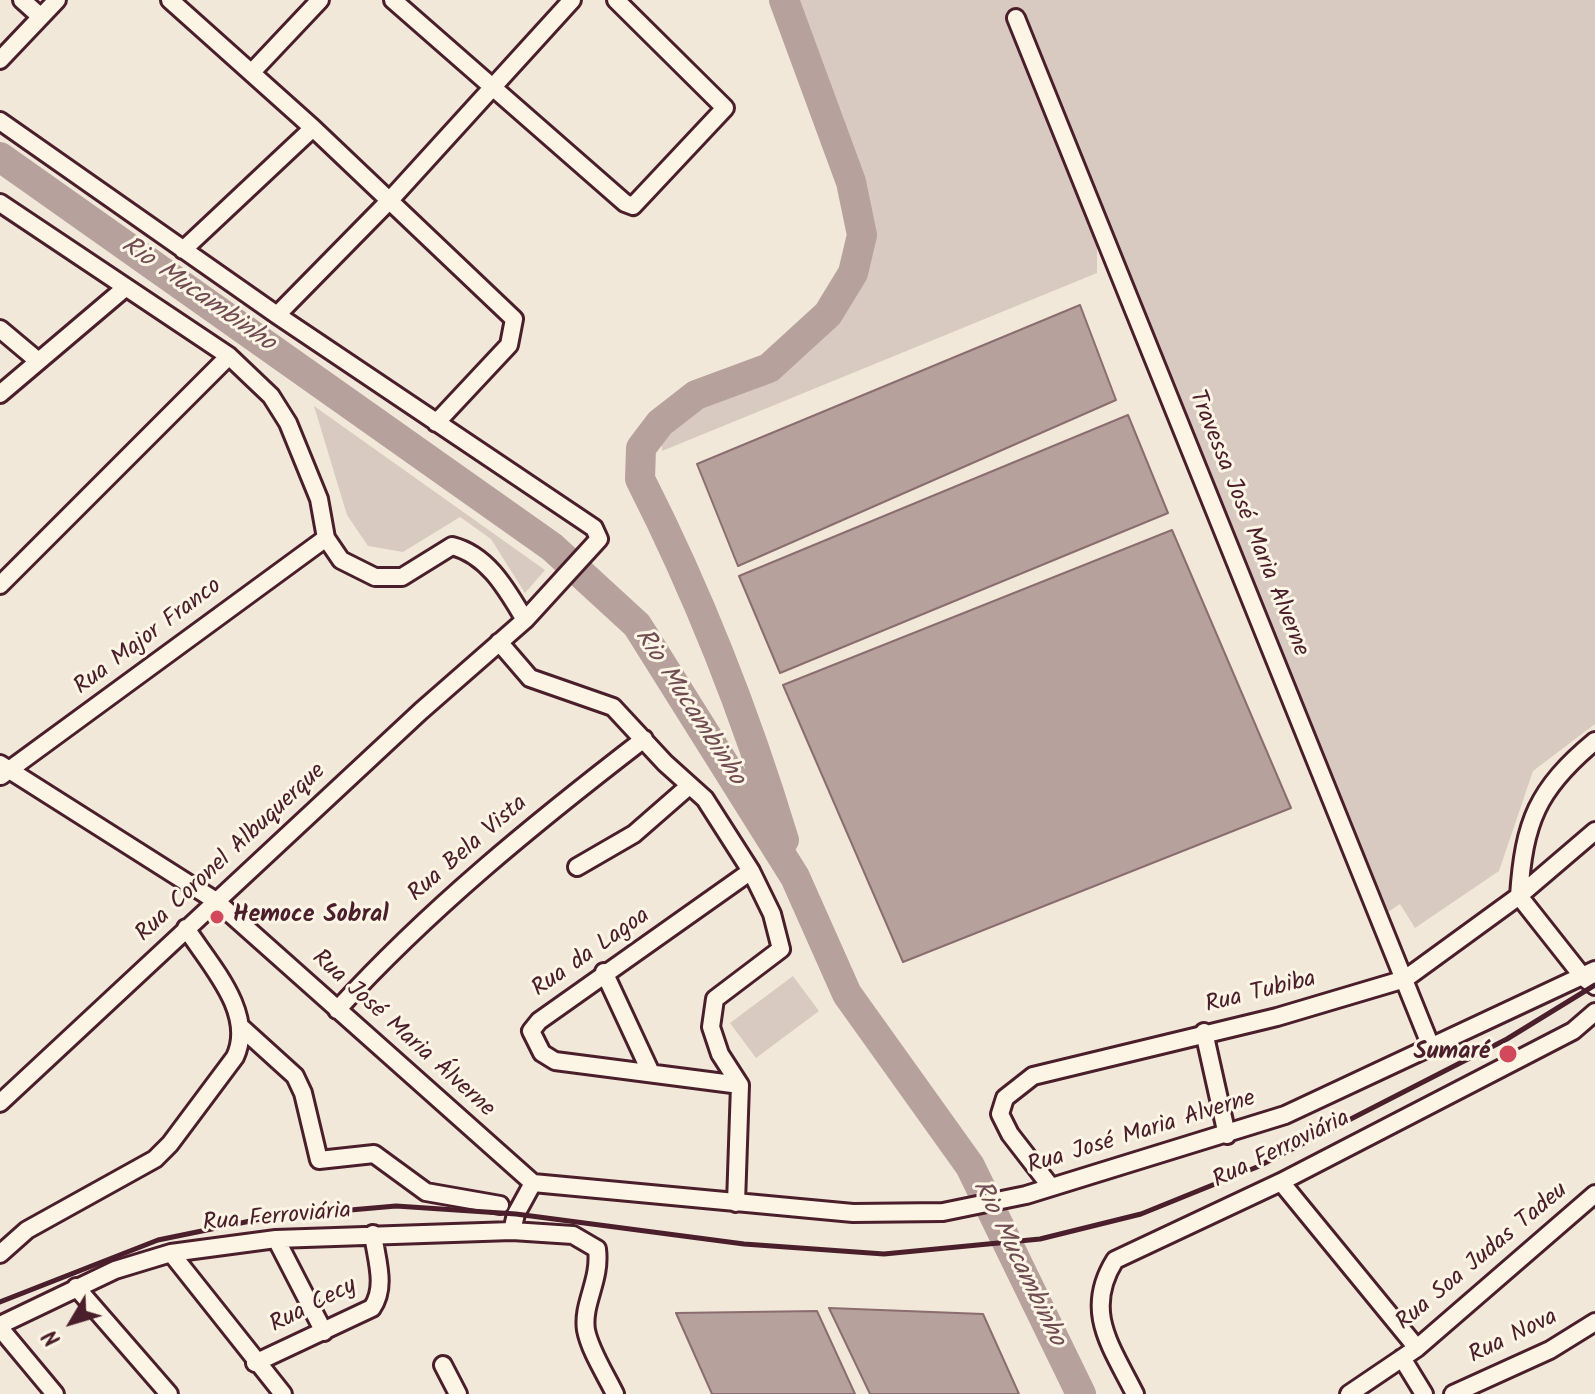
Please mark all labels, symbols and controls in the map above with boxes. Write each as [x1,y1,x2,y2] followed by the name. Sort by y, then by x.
[114,231,280,361] water label: Rio Mucambinho
[1180,387,1314,661] street label: Travessa José Maria Alverne
[70,573,228,703] street label: Rua Major Franco
[626,624,750,792] water label: Rio Mucambinho
[131,758,333,950] street label: Rua Coronel Albuquerque
[404,790,534,910] street label: Rua Bela Vista
[233,903,389,931] place label: Hemoce Sobral
[528,903,656,1005] street label: Rua da Lagoa
[208,908,226,926] marker: Hemoce Sobral
[304,945,500,1125] street label: Rua José Maria Álverne
[1203,966,1319,1022] street label: Rua Tubiba
[1414,1040,1490,1068] place label: Sumaré
[1497,1043,1519,1065] marker: Sumaré
[1025,1086,1259,1182] street label: Rua José Maria Alverne
[1209,1105,1355,1197] street label: Rua Ferroviária
[963,1176,1071,1352] water label: Rio Mucambinho
[1391,1178,1575,1338] street label: Rua Soa Judas Tadeu
[202,1198,352,1240] street label: Rua Ferroviária
[266,1273,362,1341] street label: Rua Cecy
[32,1282,112,1362] north arrow
[1465,1304,1563,1372] street label: Rua Nova
[35,1321,71,1353] text: N

